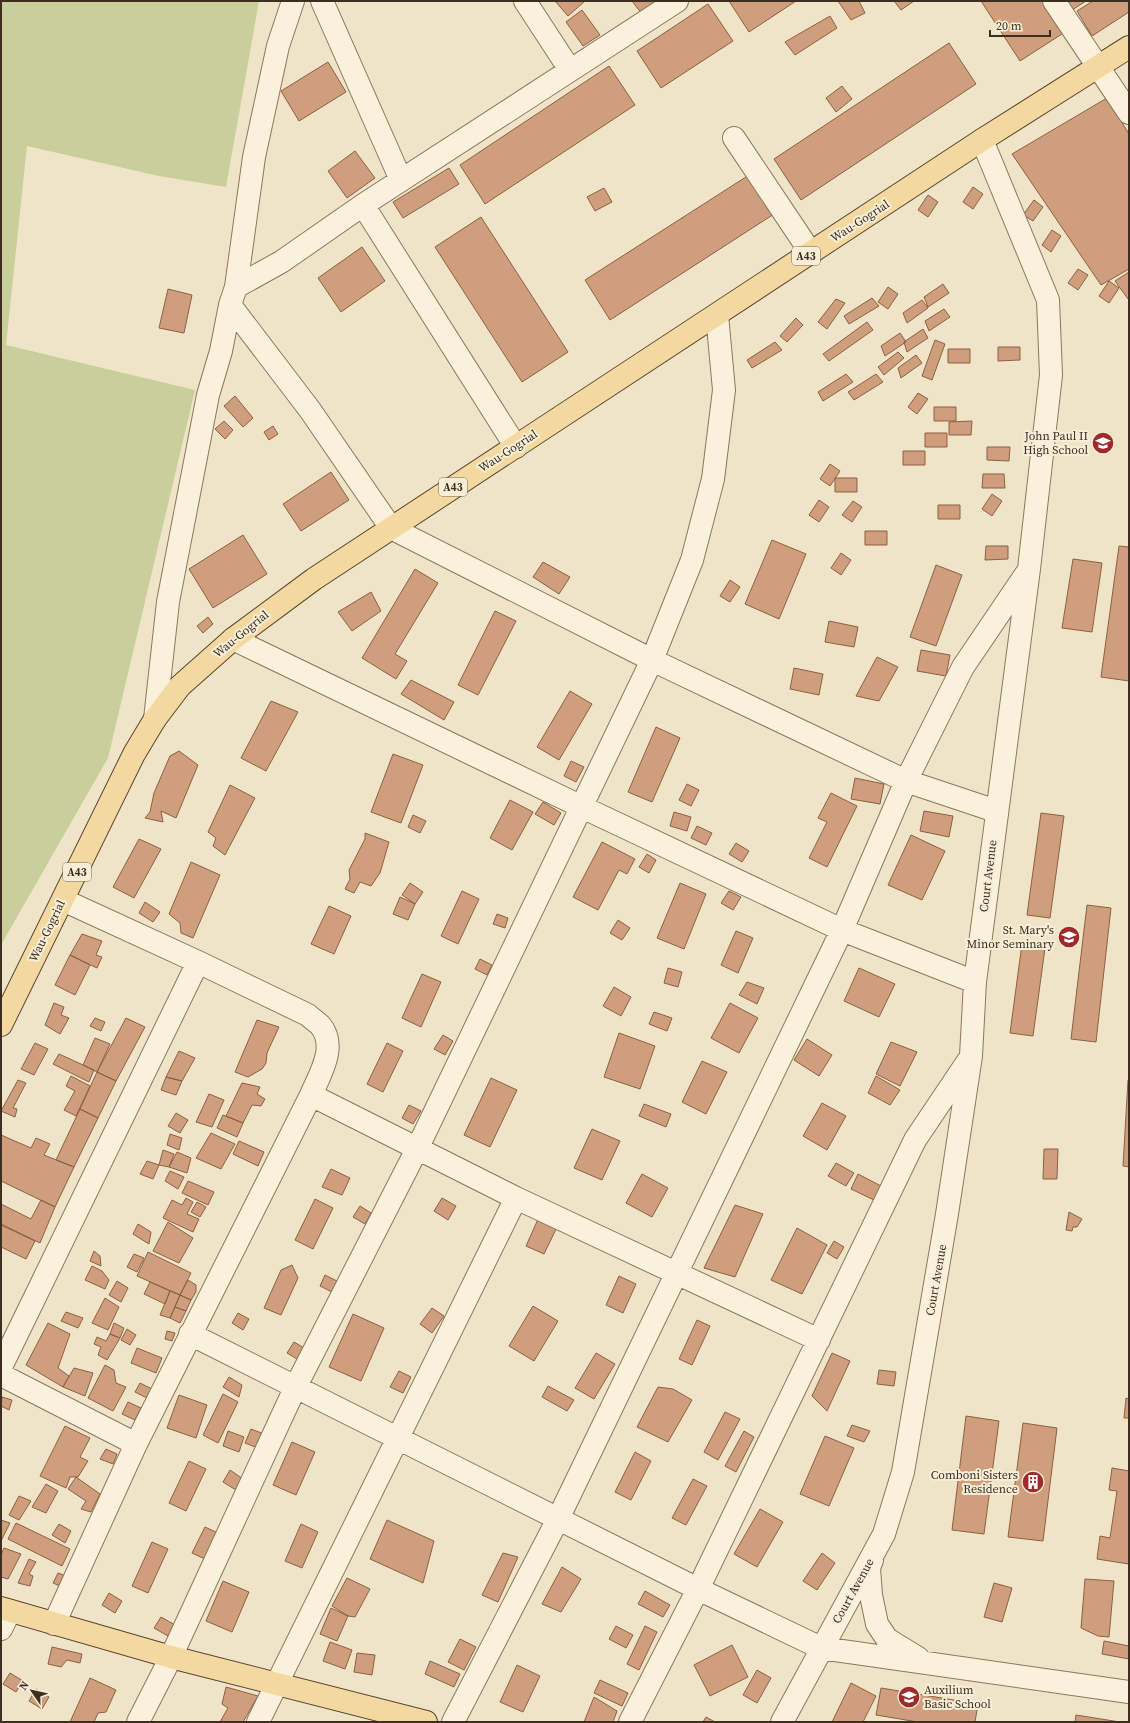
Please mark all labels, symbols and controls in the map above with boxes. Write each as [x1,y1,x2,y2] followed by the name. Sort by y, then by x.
[990,12,1050,38] scale bar
[996,18,1022,34] text: 20 m
[828,196,893,246] street label: Wau-Gogrial
[792,247,820,265] road number: A43
[476,426,541,476] street label: Wau-Gogrial
[1023,428,1088,458] place label: John Paul II High School
[1090,430,1116,456] school or university icon: John Paul II High School
[439,478,467,496] road number: A43
[210,606,272,661] street label: Wau-Gogrial
[976,839,1000,913] street label: Court Avenue
[63,863,91,881] road number: A43
[25,897,69,965] street label: Wau-Gogrial
[967,922,1055,952] place label: St. Mary's Minor Seminary
[1056,924,1082,950] school or university icon: St. Mary's Minor Seminary
[922,1243,950,1317] street label: Court Avenue
[931,1467,1018,1497] place label: Comboni Sisters Residence
[1020,1469,1046,1495] building icon: Comboni Sisters Residence
[828,1555,878,1627] street label: Court Avenue
[12,1671,52,1711] north arrow
[16,1678,33,1693] text: N
[924,1682,991,1712] place label: Auxilium Basic School
[896,1684,922,1710] school or university icon: Auxilium Basic School

